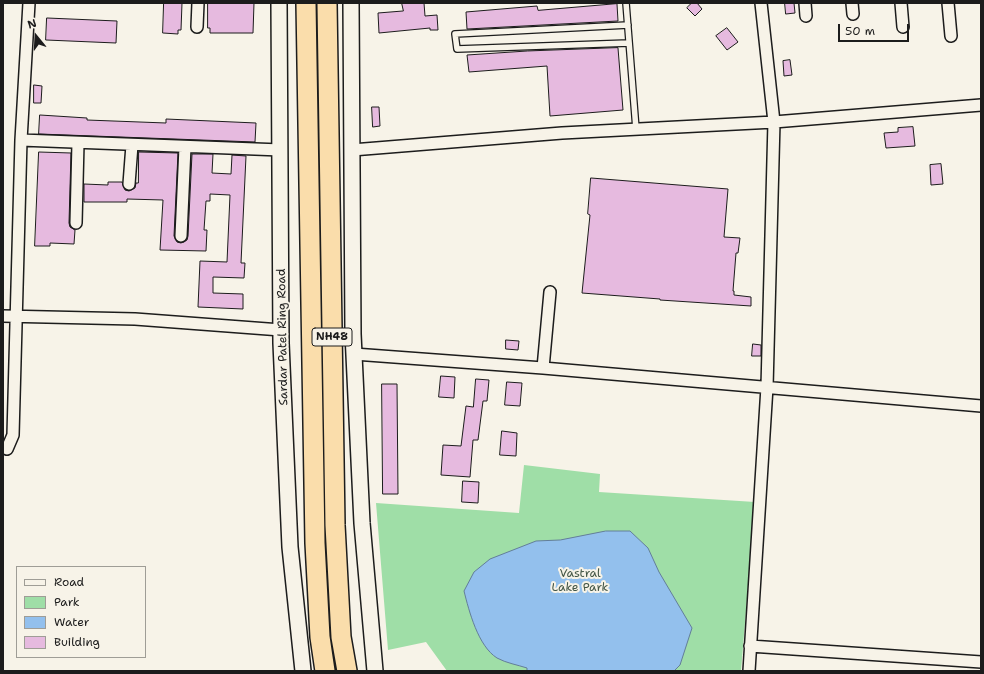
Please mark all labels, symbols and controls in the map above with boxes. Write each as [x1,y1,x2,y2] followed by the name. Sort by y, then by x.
[16,16,56,56] north arrow
[26,16,39,33] text: N
[840,16,911,42] scale bar
[845,23,875,39] text: 50 m
[275,268,291,406] street label: Sardar Patel Ring Road
[312,328,352,346] road number: NH48
[16,566,146,658] legend
[551,567,609,595] park label: Vastral Lake Park
[54,574,84,590] text: Road
[54,594,80,610] text: Park
[54,614,89,630] text: Water
[54,634,100,650] text: Building

